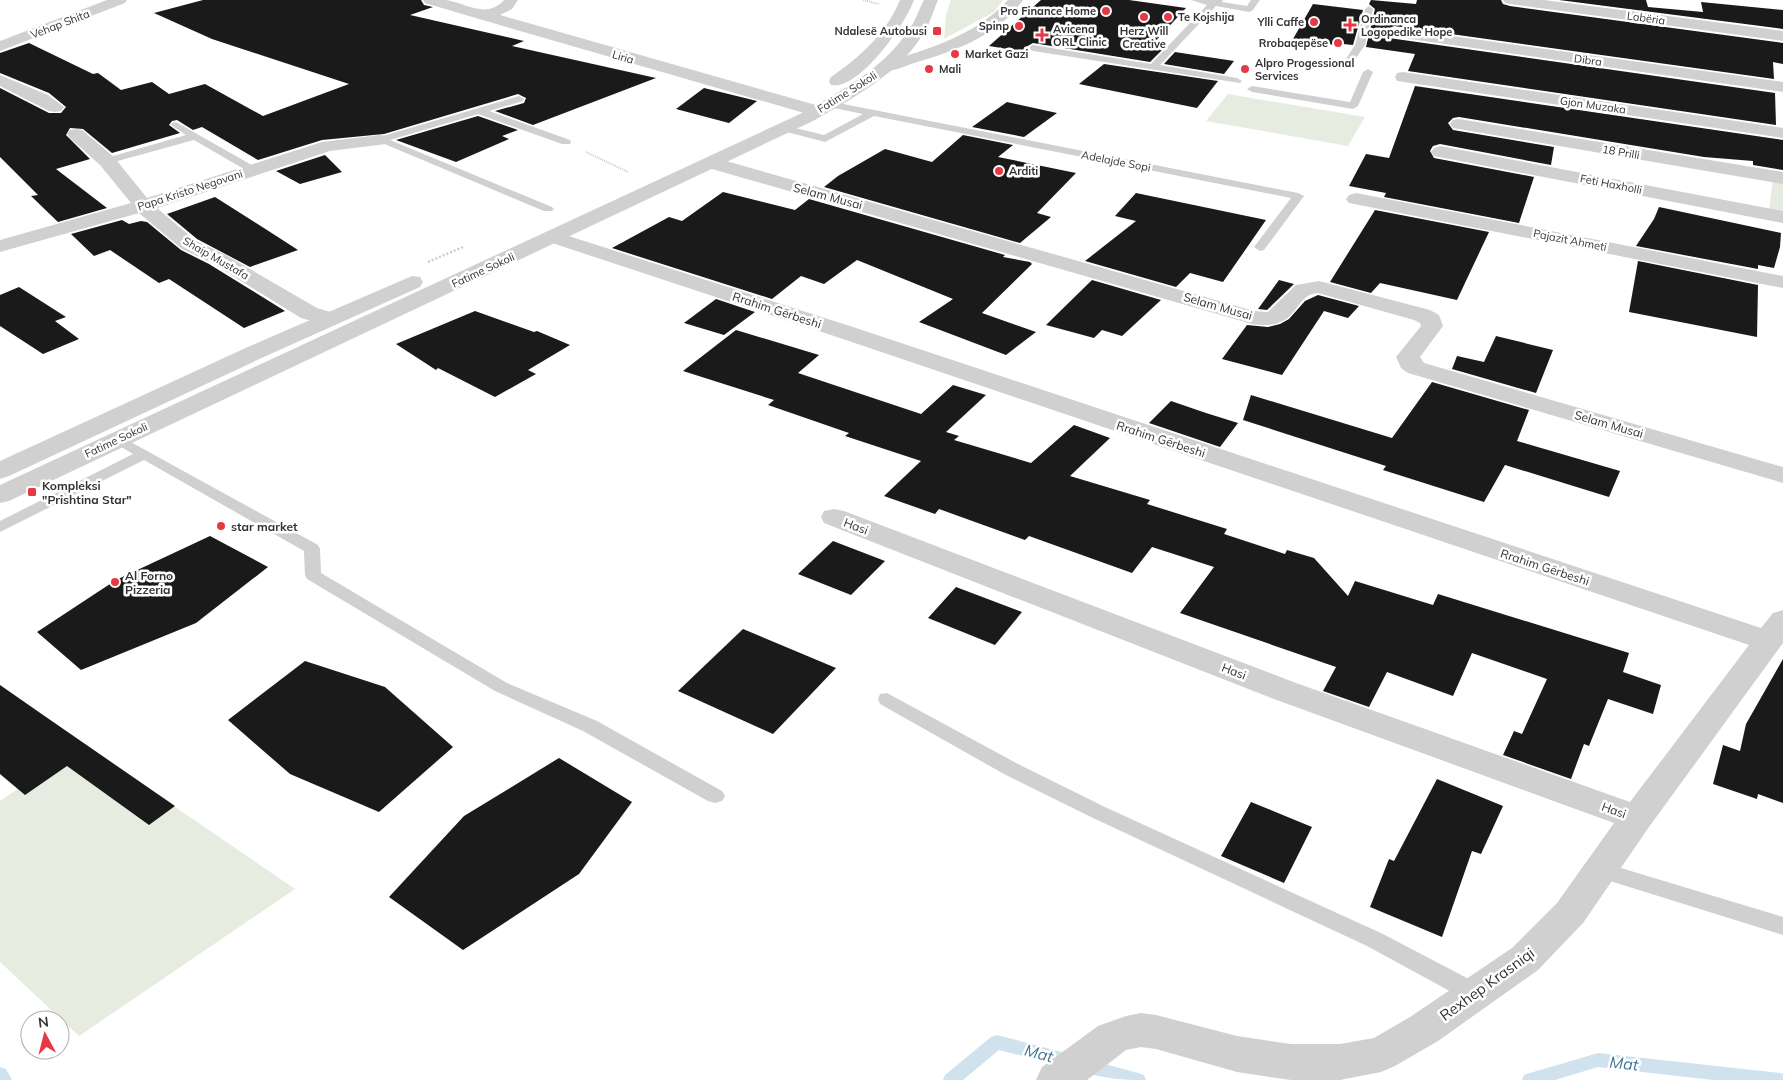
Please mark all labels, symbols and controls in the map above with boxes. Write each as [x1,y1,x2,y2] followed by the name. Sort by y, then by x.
[1000,4,1096,18] place label: Pro Finance Home
[1100,5,1112,17] marker: Pro Finance Home
[29,6,91,42] street label: Vehap Shita
[1626,8,1666,28] street label: Labëria
[1178,10,1234,24] place label: Te Kojshija
[1138,11,1150,23] marker: Herz Will Creative
[1162,11,1174,23] marker: Te Kojshija
[1361,12,1452,39] place label: Ordinanca Logopedike Hope
[1257,15,1304,29] place label: Ylli Caffe
[1308,16,1320,28] marker: Ylli Caffe
[1343,18,1357,32] marker: Ordinanca Logopedike Hope
[979,19,1009,33] place label: Spinp
[1013,20,1025,32] marker: Spinp
[1053,22,1107,49] place label: Avicena ORL Clinic
[834,24,927,38] place label: Ndalesë Autobusi
[1120,24,1168,51] place label: Herz Will Creative
[931,25,943,37] marker: Ndalesë Autobusi
[1035,28,1049,42] marker: Avicena ORL Clinic
[1259,36,1328,50] place label: Rrobaqepëse
[1332,37,1344,49] marker: Rrobaqepëse
[611,47,635,67] street label: Liria
[965,47,1029,61] place label: Market Gazi
[949,48,961,60] marker: Market Gazi
[1573,51,1603,69] street label: Dibra
[1255,56,1354,83] place label: Alpro Progessional Services
[939,62,961,76] place label: Mali
[923,63,935,75] marker: Mali
[1239,63,1251,75] marker: Alpro Progessional Services
[815,68,879,116] street label: Fatime Sokoli
[1559,93,1627,117] street label: Gjon Muzaka
[1601,142,1641,162] street label: 18 Prilli
[1080,147,1152,175] street label: Adelajde Sopi
[1009,164,1038,178] place label: Arditi
[993,165,1005,177] marker: Arditi
[136,166,244,214] street label: Papa Kristo Negovani
[1579,171,1643,197] street label: Feti Haxholli
[792,180,864,212] street label: Selam Musai
[1532,226,1608,254] street label: Pajazit Ahmeti
[181,233,251,283] street label: Shaip Mustafa
[449,249,517,291] street label: Fatime Sokoli
[731,289,823,331] street label: Rrahim Gërbeshi
[1182,289,1254,323] street label: Selam Musai
[1573,407,1645,441] street label: Selam Musai
[1115,418,1207,460] street label: Rrahim Gërbeshi
[82,419,150,461] street label: Fatime Sokoli
[42,478,132,507] place label: Kompleksi "Prishtina Star"
[26,486,38,498] marker: Kompleksi "Prishtina Star"
[842,514,871,538] street label: Hasi
[231,519,298,534] place label: star market
[215,520,227,532] marker: star market
[1499,546,1591,588] street label: Rrahim Gërbeshi
[125,568,173,597] place label: Al Forno Pizzeria
[109,576,121,588] marker: Al Forno Pizzeria
[1220,659,1249,683] street label: Hasi
[1600,799,1629,821] street label: Hasi
[1436,943,1538,1025] street label: Rexhep Krasniqi
[20,1010,70,1060] north arrow
[37,1013,50,1032] text: N
[1022,1040,1056,1067] water label: Mat
[1609,1052,1640,1074] water label: Mat

